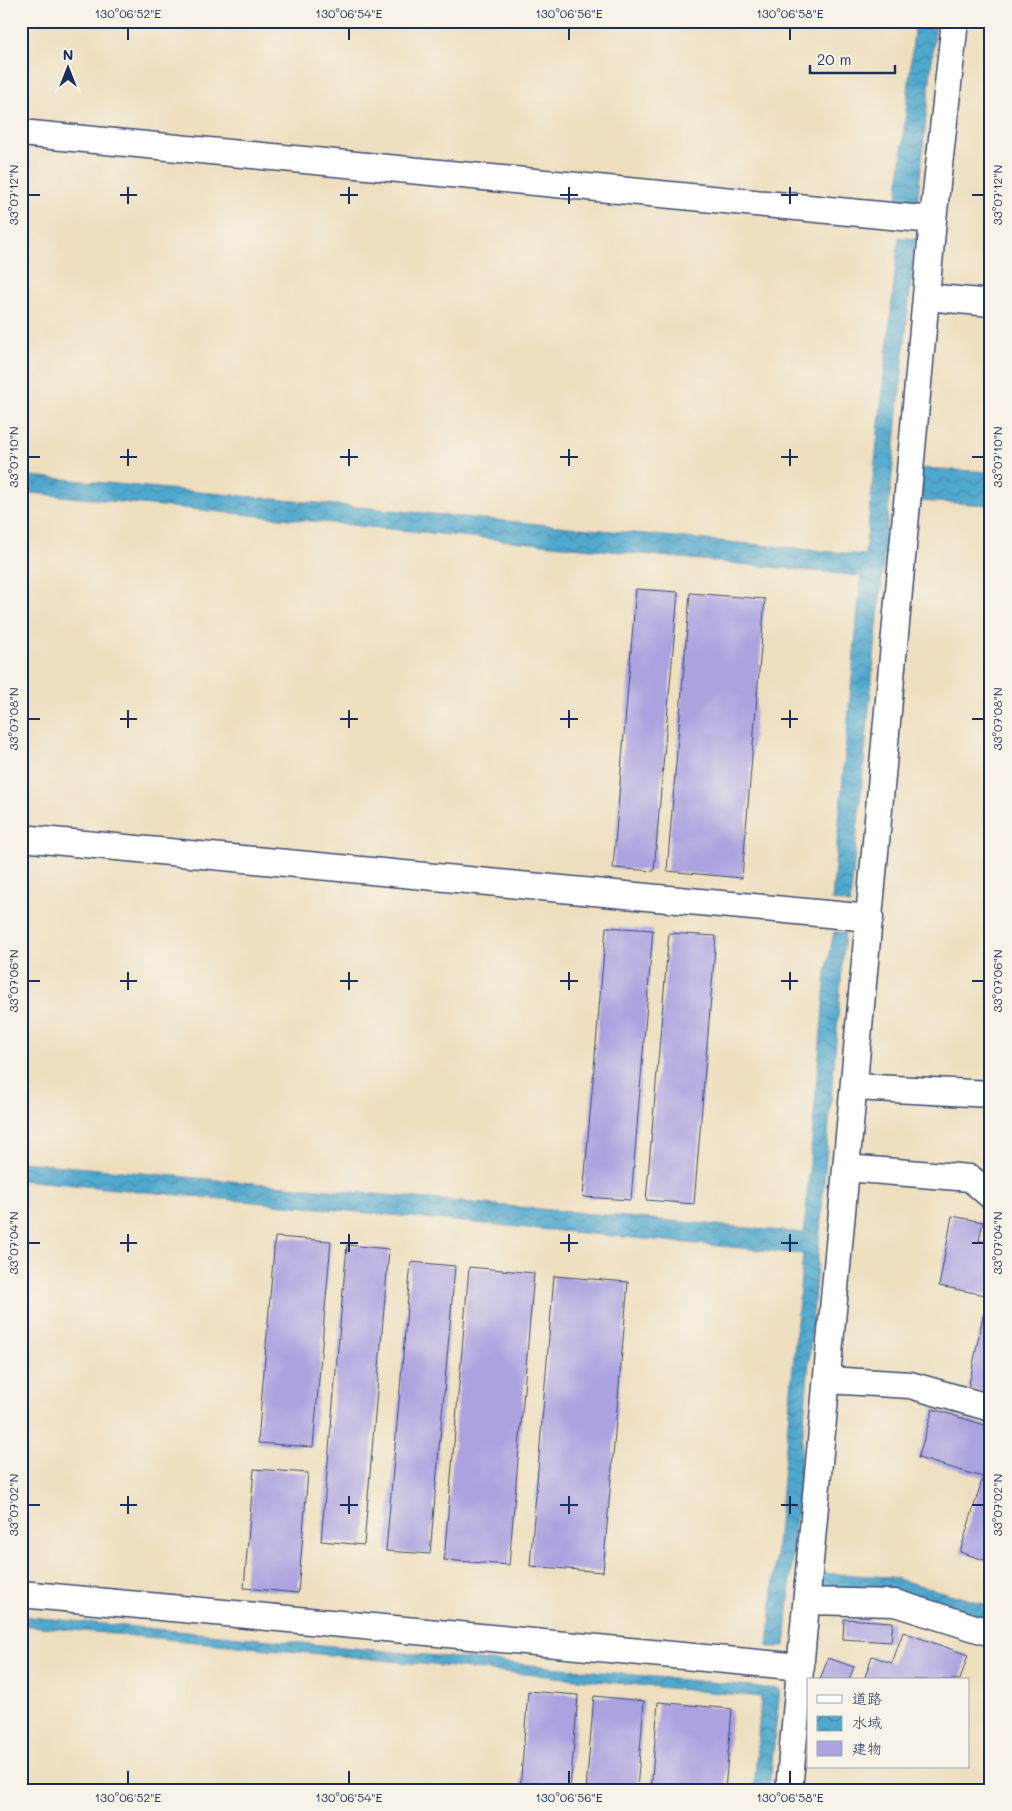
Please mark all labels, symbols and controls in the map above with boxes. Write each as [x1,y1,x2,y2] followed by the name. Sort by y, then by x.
[95,5,161,21] text: 130°06'52"E
[316,5,383,21] text: 130°06'54"E
[535,5,603,21] text: 130°06'56"E
[756,5,824,21] text: 130°06'58"E
[42,42,92,92] north arrow
[810,42,894,74] scale bar
[63,45,73,64] text: N
[817,49,851,69] text: 20 m
[5,165,21,225] text: 33°07'12"N
[989,165,1005,225] text: 33°07'12"N
[5,426,21,488] text: 33°07'10"N
[989,426,1005,488] text: 33°07'10"N
[5,687,21,751] text: 33°07'08"N
[989,687,1005,751] text: 33°07'08"N
[5,949,21,1013] text: 33°07'06"N
[989,949,1005,1013] text: 33°07'06"N
[5,1212,21,1274] text: 33°07'04"N
[989,1212,1005,1274] text: 33°07'04"N
[5,1474,21,1536] text: 33°07'02"N
[989,1474,1005,1536] text: 33°07'02"N
[807,1678,970,1768] legend
[852,1688,882,1708] text: 道路
[852,1712,882,1732] text: 水域
[852,1738,882,1758] text: 建物
[95,1789,161,1805] text: 130°06'52"E
[316,1789,383,1805] text: 130°06'54"E
[535,1789,603,1805] text: 130°06'56"E
[756,1789,824,1805] text: 130°06'58"E

